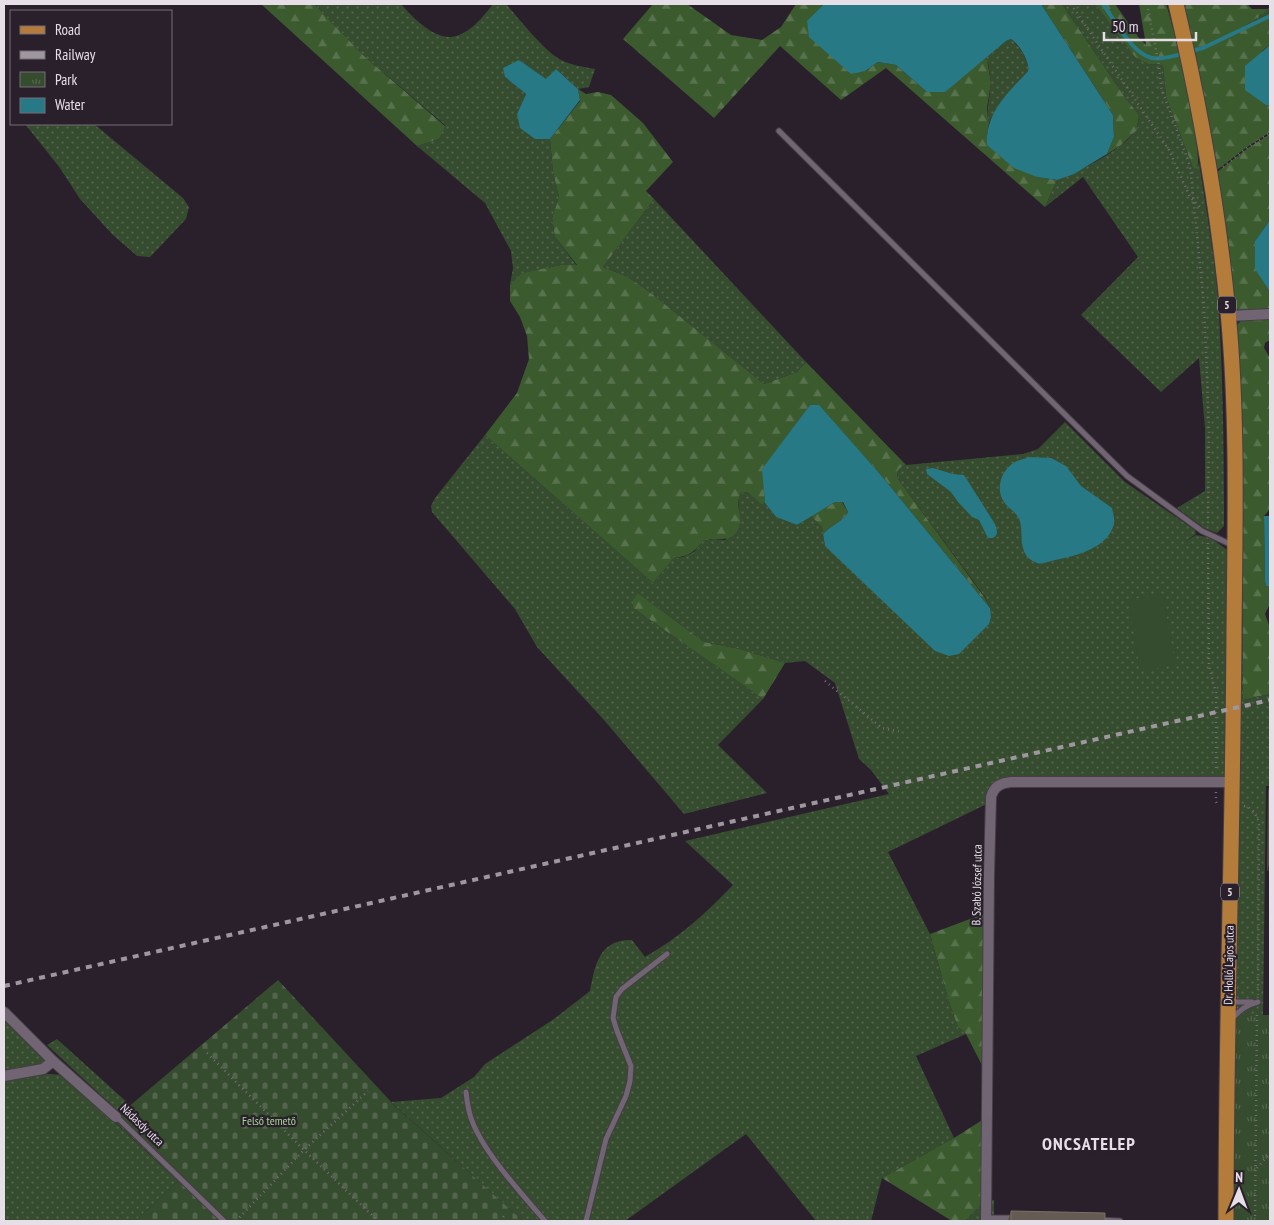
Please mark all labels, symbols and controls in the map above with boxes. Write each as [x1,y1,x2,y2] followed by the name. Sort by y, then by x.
[10,10,172,125] legend
[1104,10,1196,42] scale bar
[1112,17,1138,36] text: 50 m
[55,20,81,39] text: Road
[55,45,96,64] text: Railway
[55,70,77,89] text: Park
[55,95,86,114] text: Water
[1218,296,1236,314] road number: 5
[968,844,985,926] street label: B. Szabó József utca
[1221,884,1239,900] road number: 5
[1220,925,1237,1005] street label: Dr. Holló Lajos utca
[117,1100,167,1149] street label: Nádasdy utca
[242,1113,296,1128] park label: Felső temető
[1042,1132,1136,1155] district label: ONCSATELEP
[1214,1165,1264,1215] north arrow
[1235,1168,1243,1186] text: N

